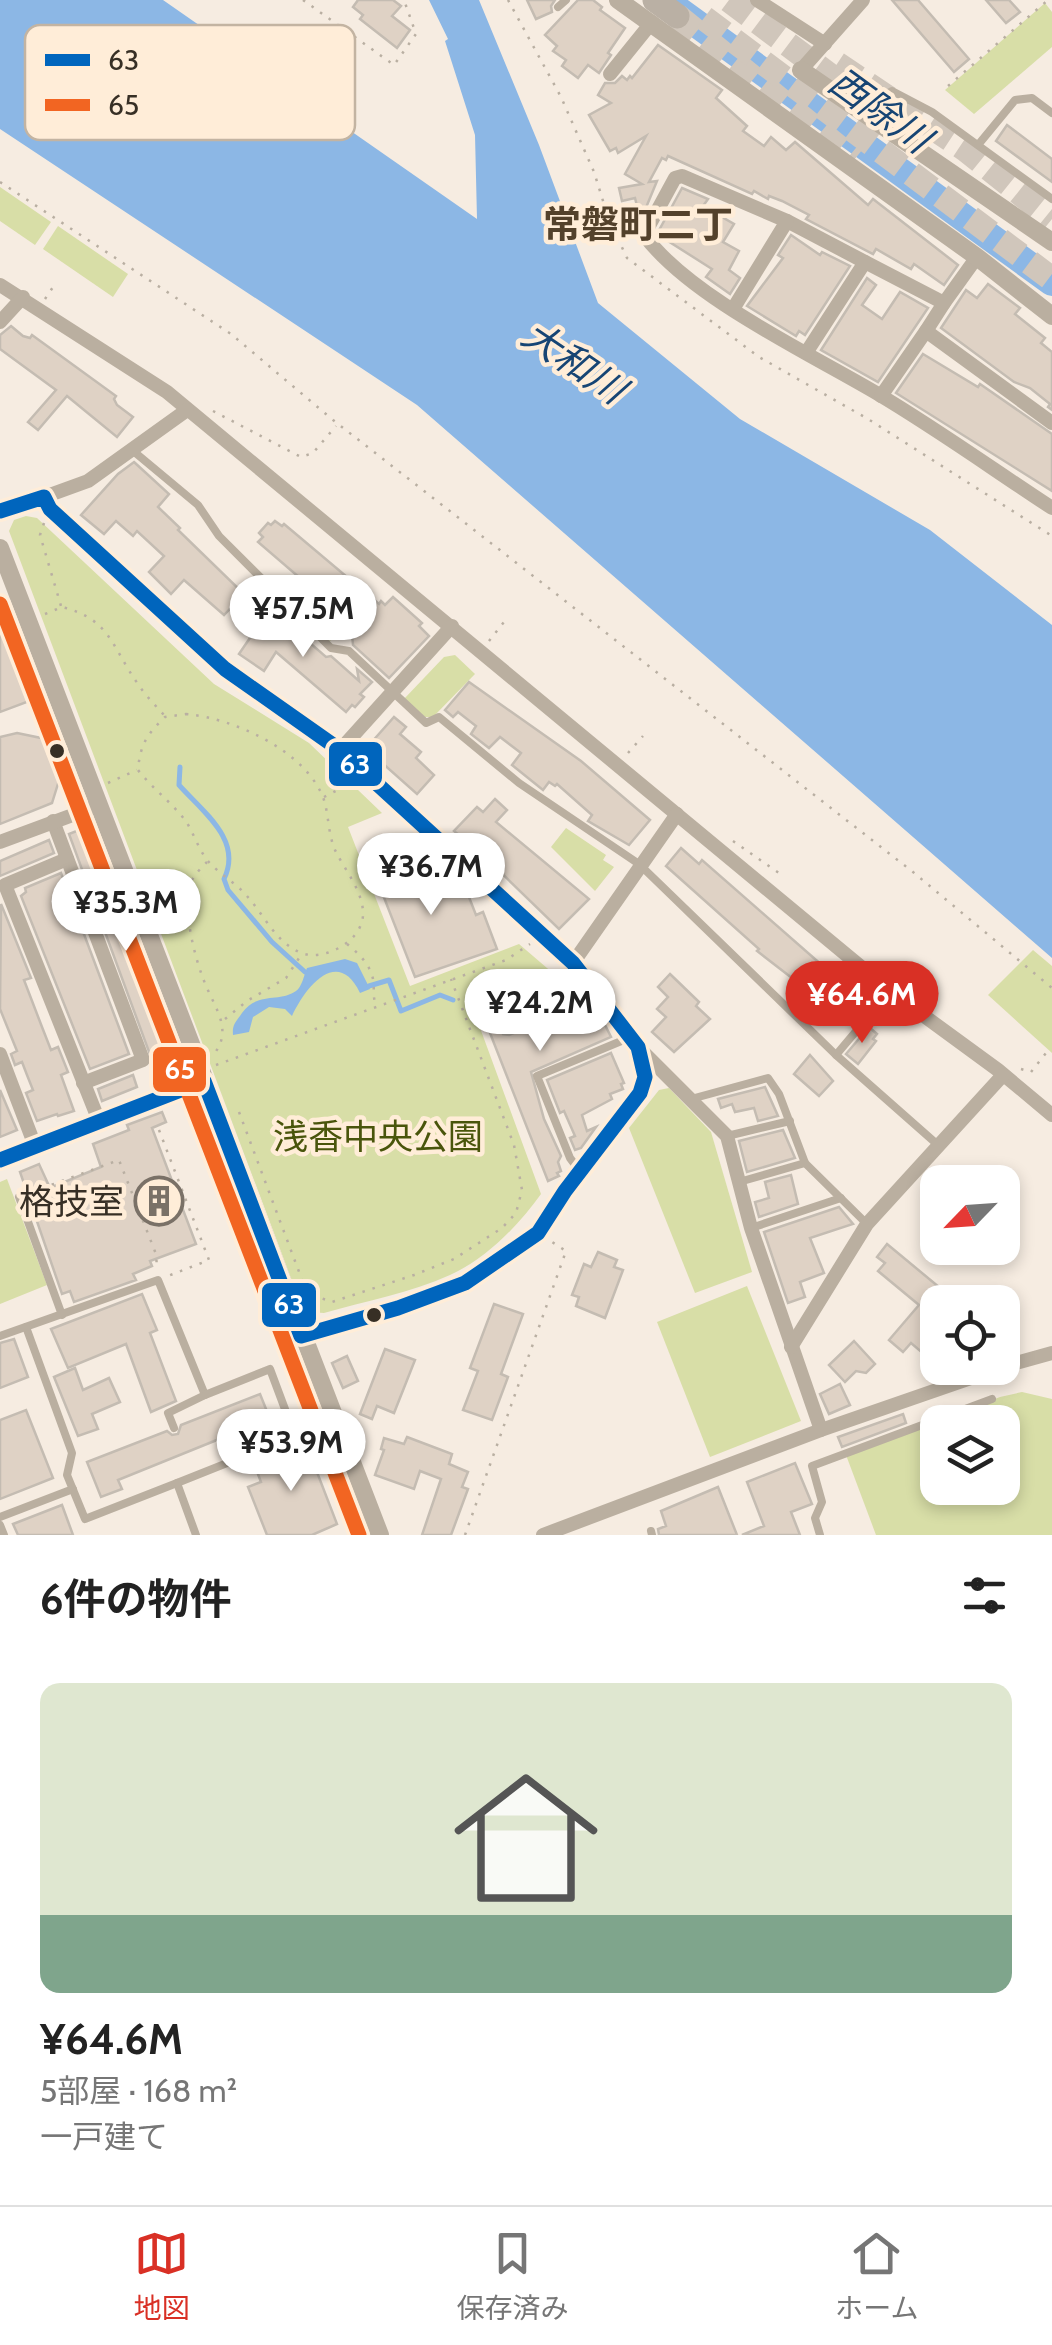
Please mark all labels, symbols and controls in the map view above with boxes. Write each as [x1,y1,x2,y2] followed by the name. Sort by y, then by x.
[25,25,355,140] legend
[108,43,139,77] text: 63
[820,57,943,165] water label: 西除川
[108,88,139,122] text: 65
[543,201,733,248] district label: 常磐町二丁
[514,311,638,416] water label: 大和川
[222,575,384,660] pin: ¥57.5M
[252,588,354,627] text: ¥57.5M
[327,740,384,788] line badge: 63
[47,741,67,761] unlabelled marker
[340,747,370,781] text: 63
[350,833,512,918] pin: ¥36.7M
[379,846,483,885] text: ¥36.7M
[45,869,207,954] pin: ¥35.3M
[74,882,178,921] text: ¥35.3M
[781,961,943,1046] pin: ¥64.6M
[459,969,621,1054] pin: ¥24.2M
[808,974,916,1013] text: ¥64.6M
[487,982,593,1021] text: ¥24.2M
[151,1045,208,1094] line badge: 65
[165,1052,195,1086] text: 65
[273,1115,483,1158] park label: 浅香中央公園
[920,1165,1020,1265] north arrow
[920,1165,1020,1505] map controls
[133,1175,185,1227] building icon: 格技室
[19,1180,124,1223] place label: 格技室
[260,1281,318,1329] line badge: 63
[920,1285,1020,1385] button: locate
[274,1287,304,1321] text: 63
[364,1305,384,1325] unlabelled marker
[920,1405,1020,1505] button: layers
[210,1409,372,1494] pin: ¥53.9M
[239,1422,343,1461] text: ¥53.9M
[957,1568,1012,1623] icon: filters
[40,1573,232,1625] text: 6件の物件
[436,1748,616,1928] icon: home
[40,2013,183,2065] text: ¥64.6M
[40,2071,237,2110] text: 5部屋 · 168 m²
[40,2117,168,2156] text: 一戸建て
[133,2226,189,2326] tab: 地図
[456,2226,568,2326] tab: 保存済み
[835,2226,919,2326] tab: ホーム

